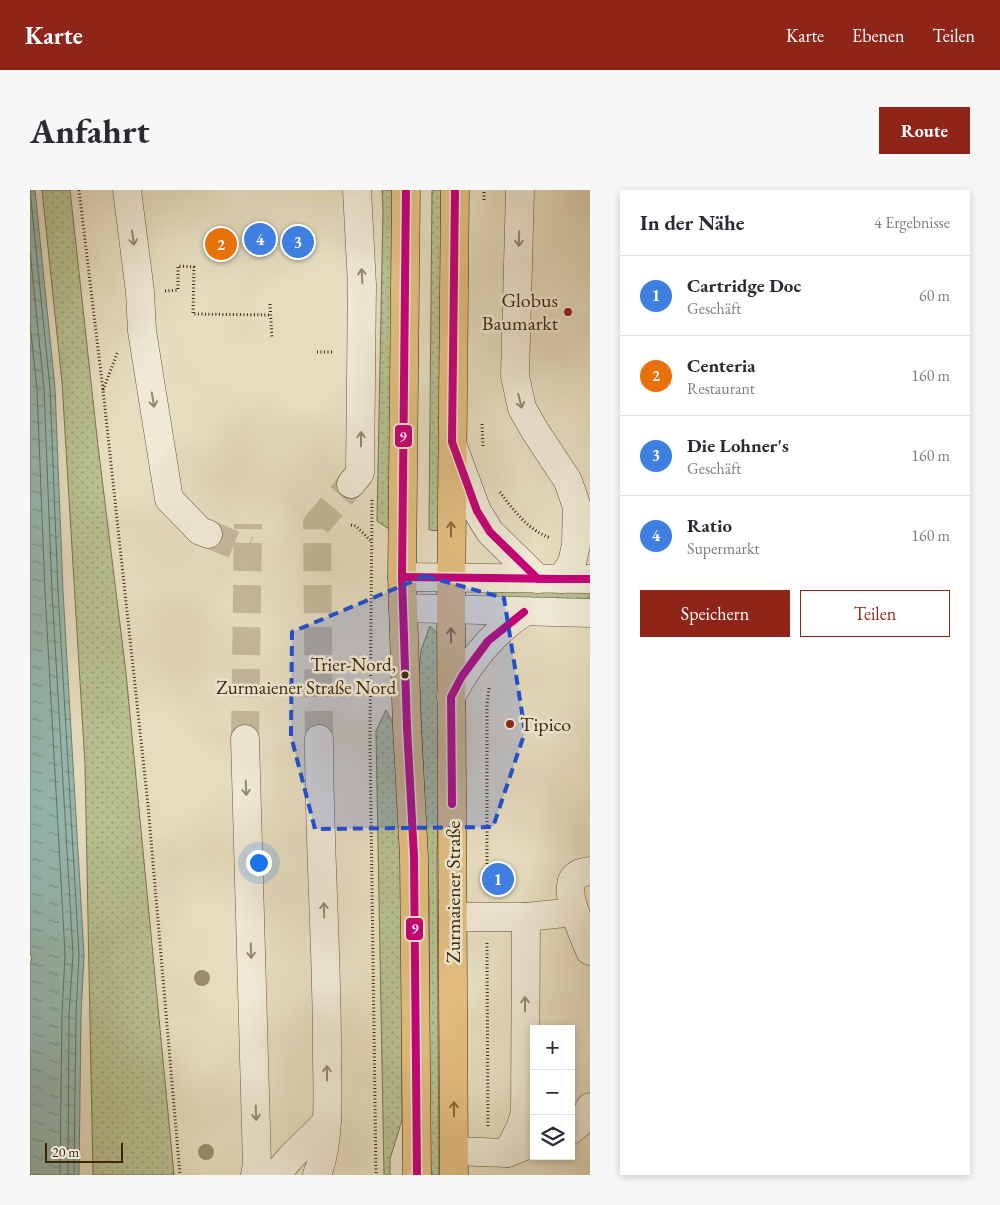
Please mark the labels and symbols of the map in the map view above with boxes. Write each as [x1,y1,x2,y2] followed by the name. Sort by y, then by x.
[244,220,276,258] pin: 4
[282,223,314,261] pin: 3
[205,225,237,263] pin: 2
[128,230,138,246] one-way arrow
[514,230,523,246] one-way arrow
[357,268,366,284] one-way arrow
[482,287,559,336] place label: Globus Baumarkt
[562,306,574,318] marker: Globus Baumarkt
[149,391,159,407] one-way arrow
[516,392,525,408] one-way arrow
[394,424,413,448] line badge: 9
[399,427,407,445] text: 9
[356,431,365,447] one-way arrow
[447,521,456,537] one-way arrow
[446,627,456,644] one-way arrow
[216,652,396,700] place label: Trier-Nord, Zurmaiener Straße Nord
[400,670,410,680] marker: Trier-Nord, Zurmaiener Straße Nord
[520,711,571,737] place label: Tipico
[504,718,516,730] marker: Tipico
[242,780,251,796] one-way arrow
[440,820,466,963] street label: Zurmaiener Straße
[246,850,272,876] your location
[482,860,514,898] pin: 1
[320,903,329,919] one-way arrow
[405,917,424,941] line badge: 9
[411,919,419,937] text: 9
[246,942,256,958] one-way arrow
[520,996,530,1012] one-way arrow
[322,1065,332,1081] one-way arrow
[449,1101,459,1118] one-way arrow
[251,1104,261,1121] one-way arrow
[45,1140,122,1163] scale bar

